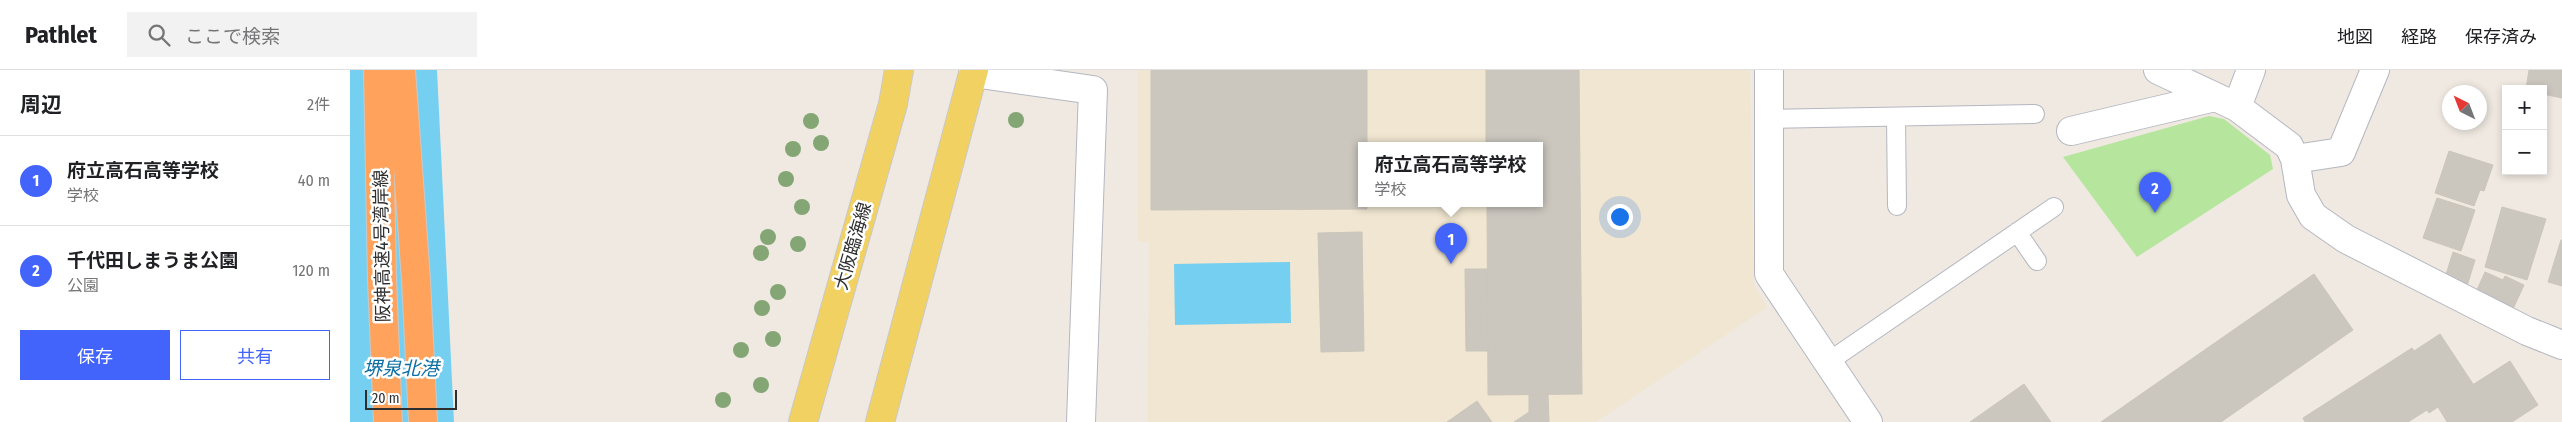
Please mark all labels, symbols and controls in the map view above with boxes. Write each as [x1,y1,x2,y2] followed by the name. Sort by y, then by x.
[127,12,477,57] search box
[25,21,97,49] text: Pathlet
[145,21,173,49] icon: search
[185,25,280,48] text: ここで検索
[2337,26,2373,48] text: 地図
[2401,26,2437,48] text: 経路
[2465,26,2537,48] text: 保存済み
[2442,85,2487,130] north arrow
[2502,85,2547,175] map controls
[2502,85,2547,130] button: +
[20,92,62,118] text: 周辺
[307,95,330,114] text: 2件
[2502,130,2547,175] button: −
[1358,142,1543,207] popup
[1374,153,1527,176] text: 府立高石高等学校
[67,159,219,182] text: 府立高石高等学校
[370,169,394,323] street label: 阪神高速4号湾岸線
[33,171,39,190] text: 1
[298,171,330,190] text: 40 m
[2139,172,2171,213] pin: 2
[1374,180,1407,199] text: 学校
[67,186,99,205] text: 学校
[830,200,876,292] street label: 大阪臨海線
[1607,204,1633,230] your location
[1435,223,1467,264] pin: 1
[67,249,238,272] text: 千代田しまうま公園
[32,261,40,280] text: 2
[292,261,330,280] text: 120 m
[67,276,99,295] text: 公園
[20,330,170,380] button: 保存
[180,330,330,380] button: 共有
[363,357,442,380] water label: 堺泉北港
[365,387,458,410] scale bar
[372,390,400,407] text: 20 m

